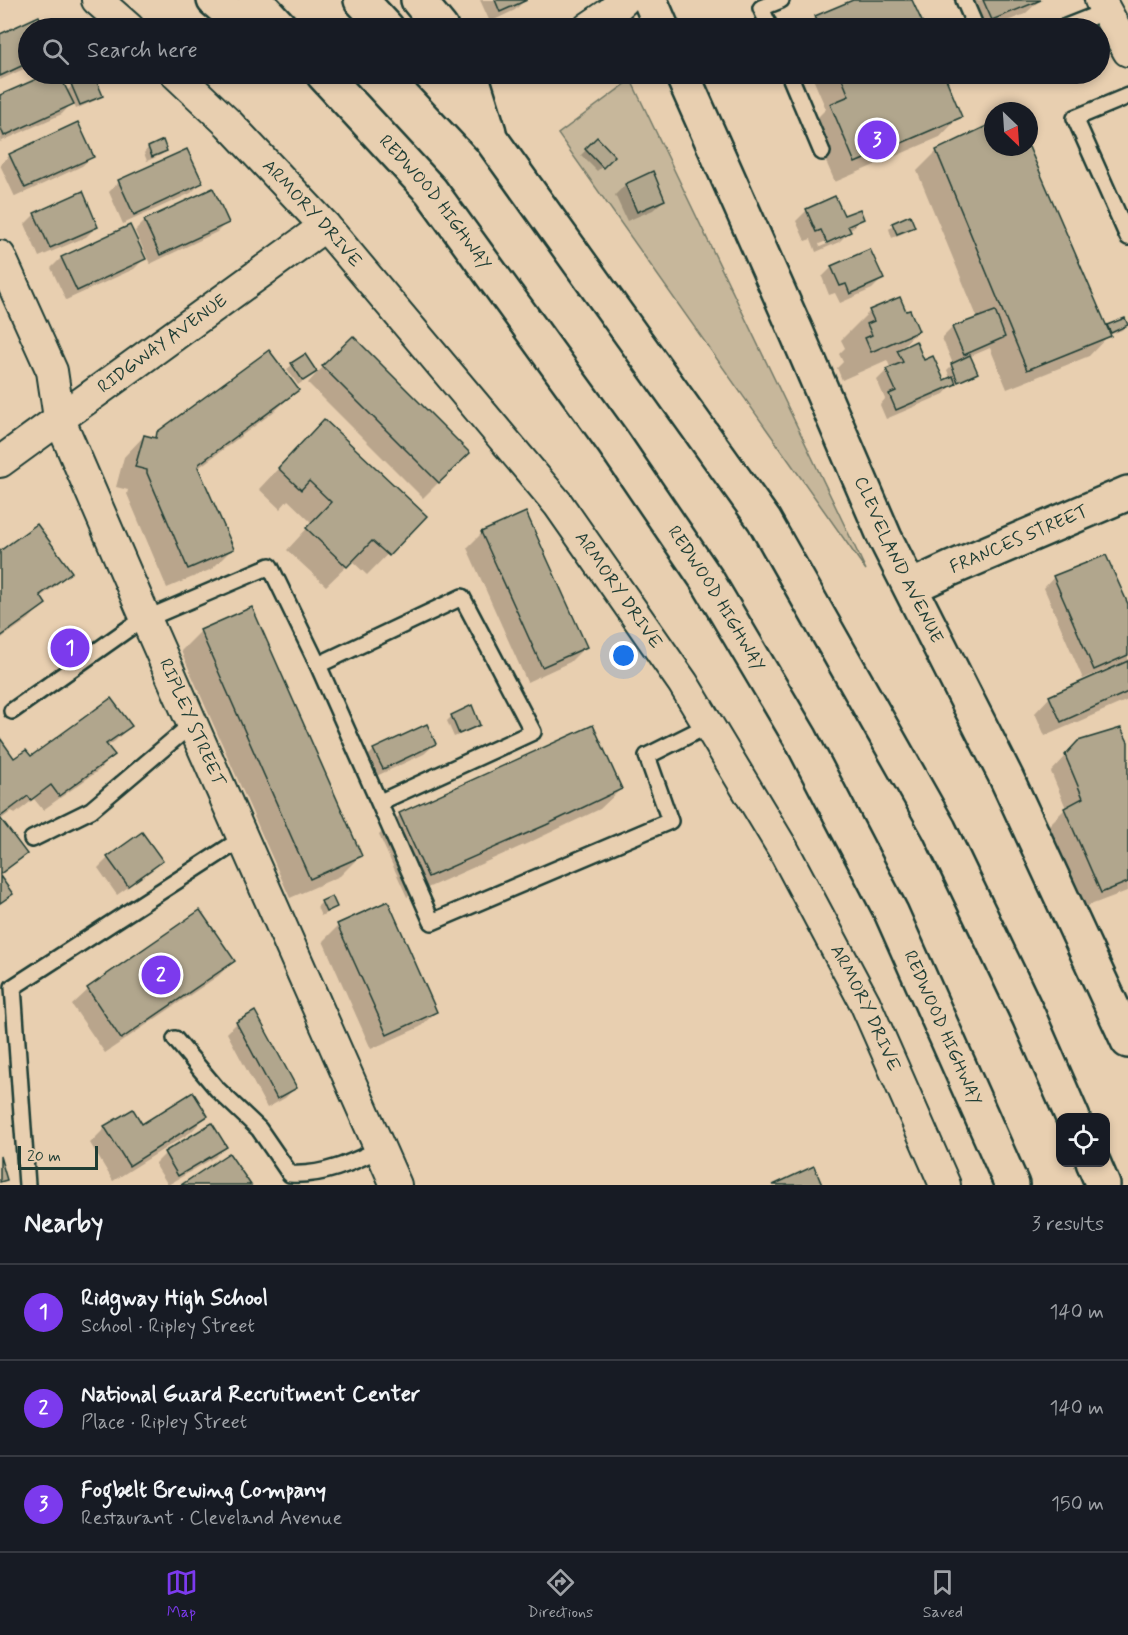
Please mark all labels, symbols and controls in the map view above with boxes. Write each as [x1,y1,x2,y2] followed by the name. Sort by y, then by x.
[18,18,1110,84] search box
[39,35,72,68] icon: search
[87,37,198,65] text: Search here
[984,102,1038,156] north arrow
[858,118,896,162] pin: 3
[373,130,497,275] street label: REDWOOD HIGHWAY
[257,155,367,273] street label: ARMORY DRIVE
[93,289,232,399] street label: RIDGWAY AVENUE
[848,473,948,648] street label: CLEVELAND AVENUE
[946,499,1092,580] street label: FRANCES STREET
[662,521,770,676] street label: REDWOOD HIGHWAY
[569,527,668,654] street label: ARMORY DRIVE
[50,626,90,670] pin: 1
[609,641,638,670] your location
[153,655,231,791] street label: RIPLEY STREET
[824,941,906,1075] street label: ARMORY DRIVE
[898,947,987,1110] street label: REDWOOD HIGHWAY
[142,952,180,998] pin: 2
[1056,1113,1110,1167] map controls
[1056,1113,1110,1167] button: locate
[18,1143,98,1170] scale bar
[27,1146,61,1167] text: 20 m
[24,1207,103,1241] text: Nearby
[1032,1211,1104,1238] text: 3 results
[81,1285,268,1313] text: Ridgway High School
[39,1299,48,1326] text: 1
[1050,1299,1104,1326] text: 140 m
[81,1313,255,1340] text: School · Ripley Street
[81,1381,420,1409] text: National Guard Recruitment Center
[39,1395,48,1422] text: 2
[1050,1395,1104,1422] text: 140 m
[81,1409,247,1436] text: Place · Ripley Street
[81,1477,326,1505] text: Fogbelt Brewing Company
[39,1491,48,1518] text: 3
[1051,1491,1104,1518] text: 150 m
[81,1505,342,1532] text: Restaurant · Cleveland Avenue
[165,1566,198,1623] tab: Map
[527,1566,593,1623] tab: Directions
[923,1566,963,1623] tab: Saved

